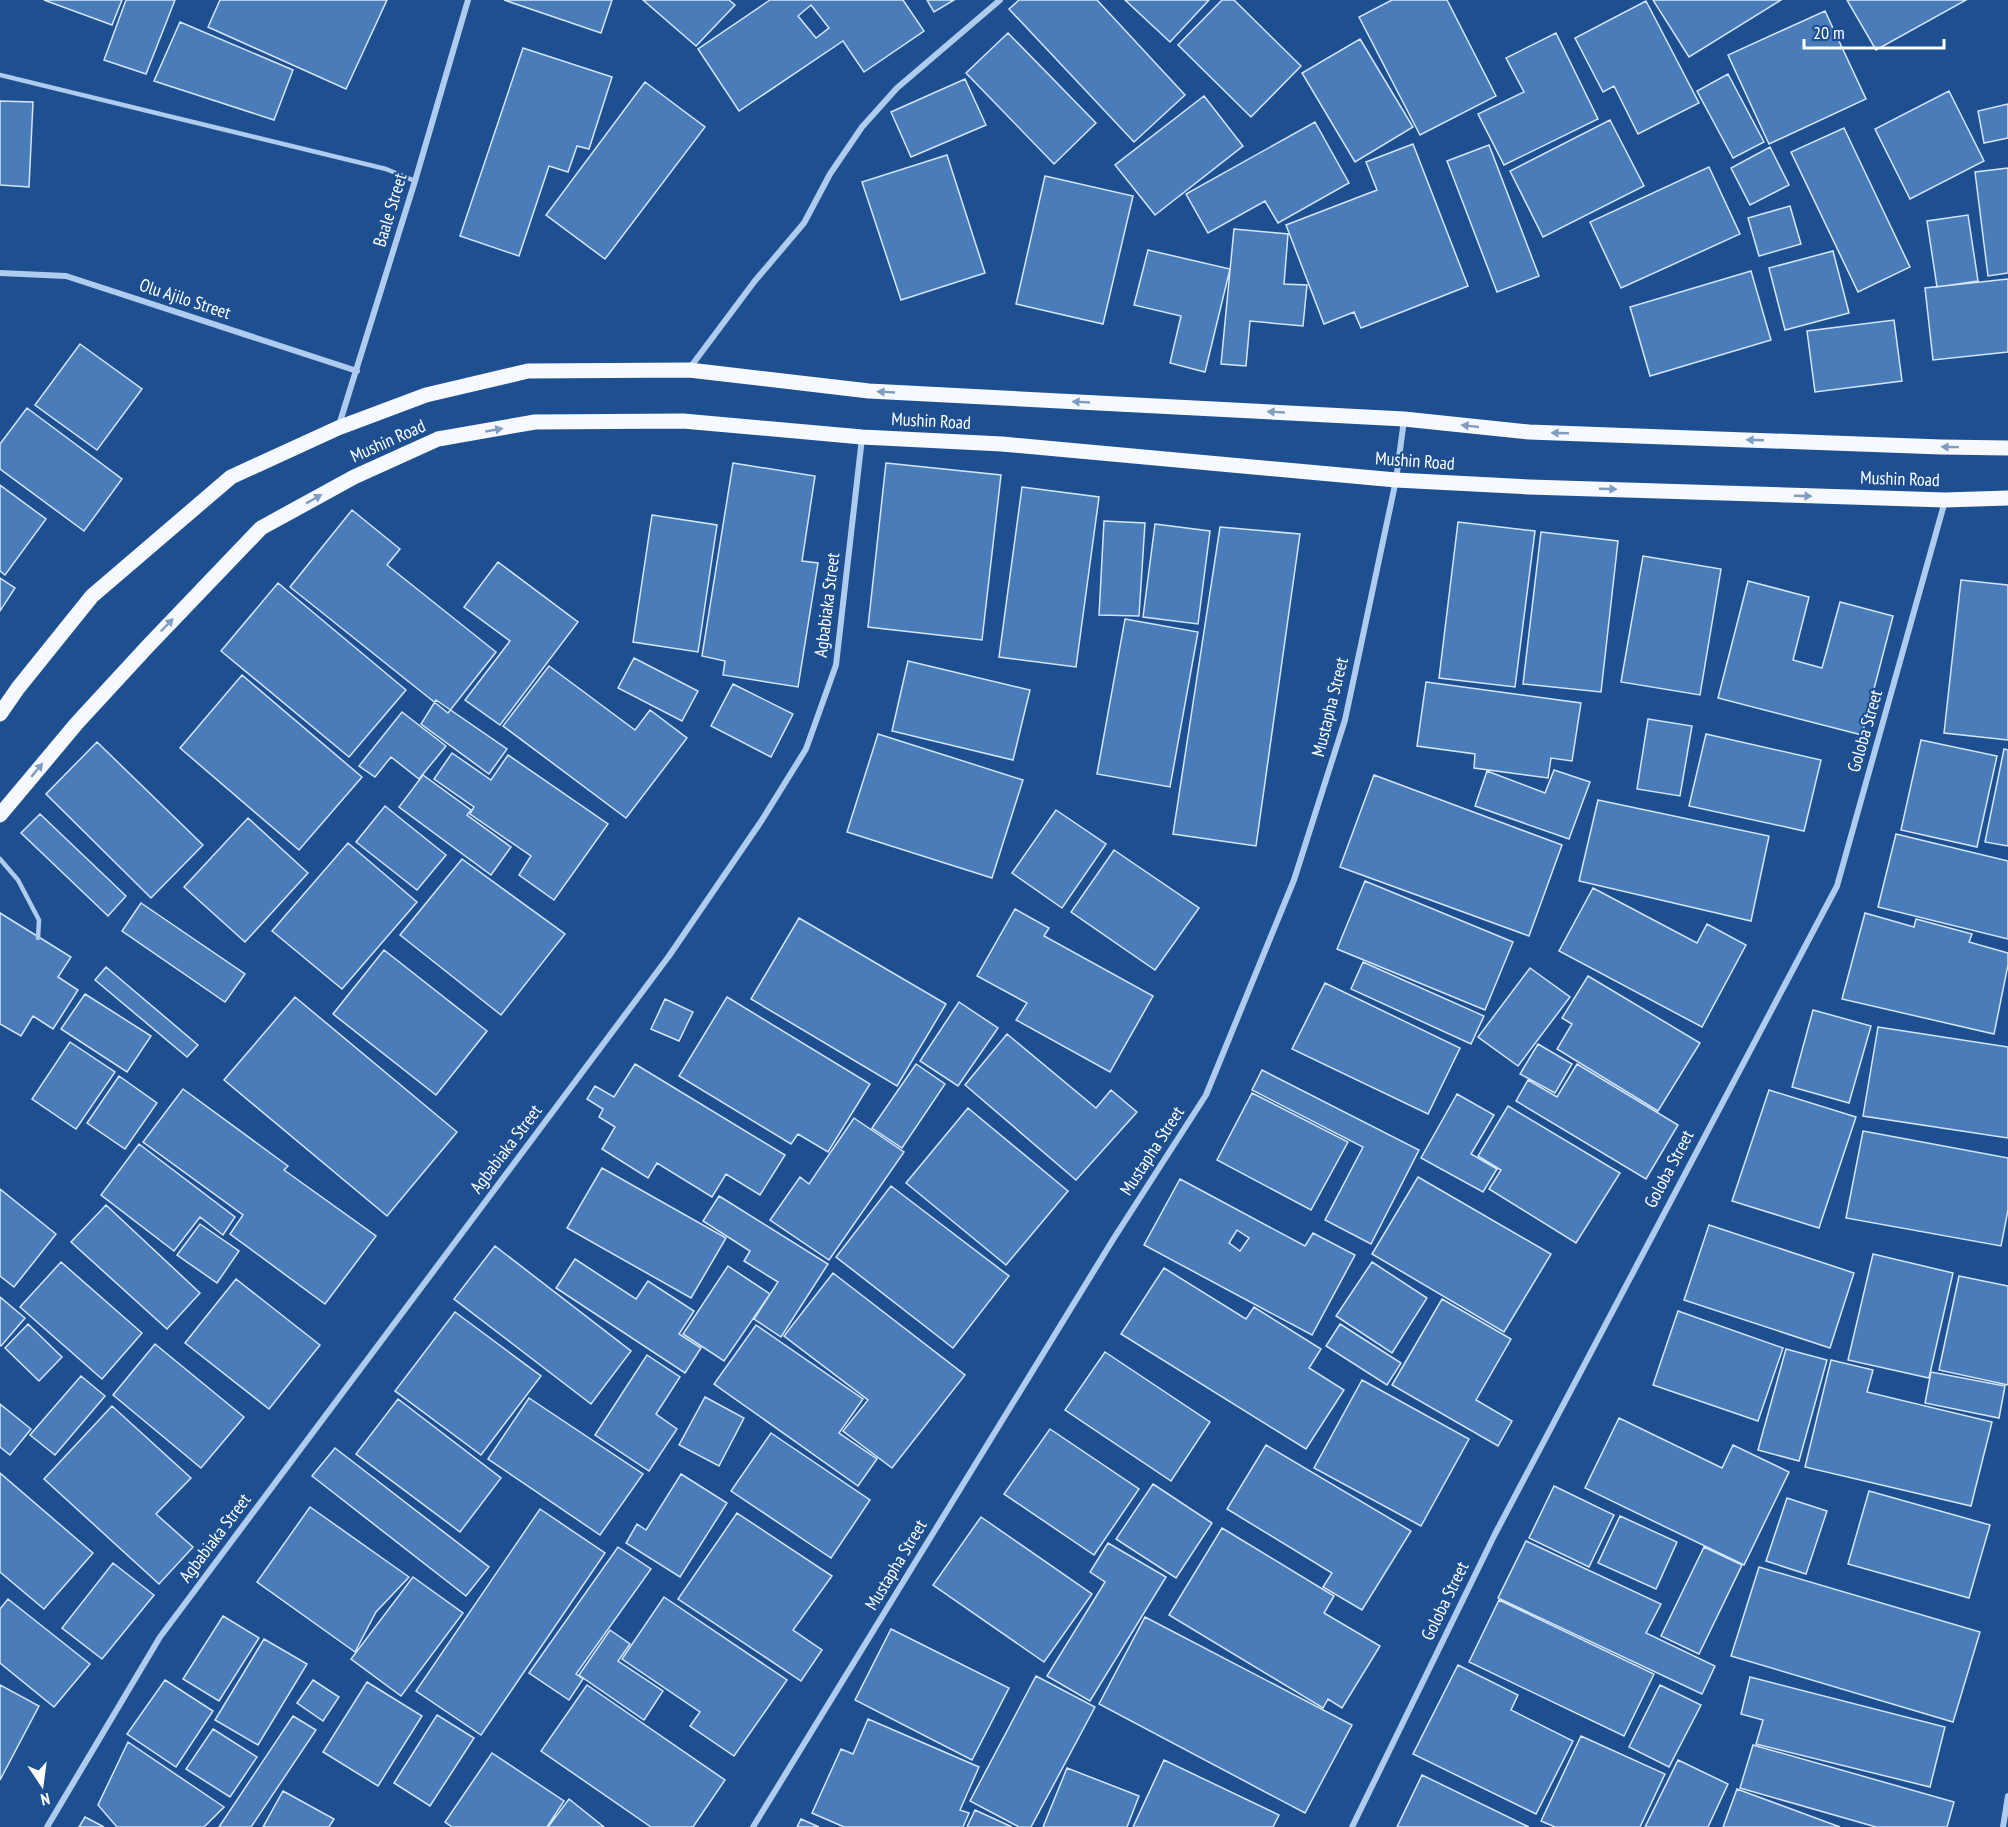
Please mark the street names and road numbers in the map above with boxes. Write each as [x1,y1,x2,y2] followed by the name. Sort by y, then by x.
[367,170,412,249] street label: Baale Street
[137,273,234,324] street label: Olu Ajilo Street
[891,407,971,434] street label: Mushin Road
[347,414,429,467] street label: Mushin Road
[1375,446,1456,475] street label: Mushin Road
[1860,466,1940,491] street label: Mushin Road
[809,551,844,659] street label: Agbabiaka Street
[1306,655,1353,759] street label: Mustapha Street
[1842,687,1887,775] street label: Goloba Street
[465,1100,546,1198] street label: Agbabiaka Street
[1114,1102,1189,1200] street label: Mustapha Street
[1639,1126,1699,1212] street label: Goloba Street
[174,1489,255,1587] street label: Agbabiaka Street
[860,1515,932,1614] street label: Mustapha Street
[1416,1558,1473,1644] street label: Goloba Street

